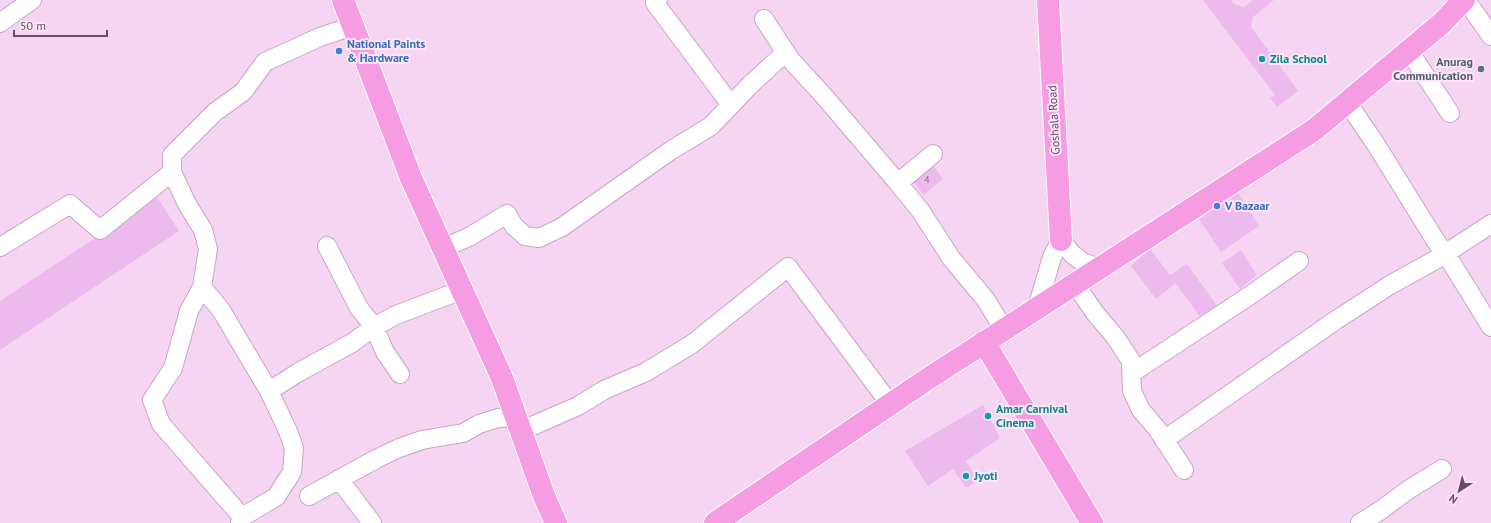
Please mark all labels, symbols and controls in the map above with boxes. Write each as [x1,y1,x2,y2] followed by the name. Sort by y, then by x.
[14,12,107,38] scale bar
[20,18,46,33] text: 50 m
[347,36,425,65] place label: National Paints & Hardware
[334,46,344,56] marker: National Paints & Hardware
[1270,51,1327,66] place label: Zila School
[1257,54,1267,64] marker: Zila School
[1393,54,1473,83] place label: Anurag Communication
[1476,64,1486,74] marker: Anurag Communication
[1044,85,1063,155] street label: Goshala Road
[924,173,930,186] house number: 4
[1224,198,1270,213] place label: V Bazaar
[1212,201,1222,211] marker: V Bazaar
[996,401,1068,430] place label: Amar Carnival Cinema
[983,411,993,421] marker: Amar Carnival Cinema
[973,468,998,483] place label: Jyoti
[961,471,971,481] marker: Jyoti
[1439,471,1479,511] north arrow
[1446,491,1460,507] text: N

